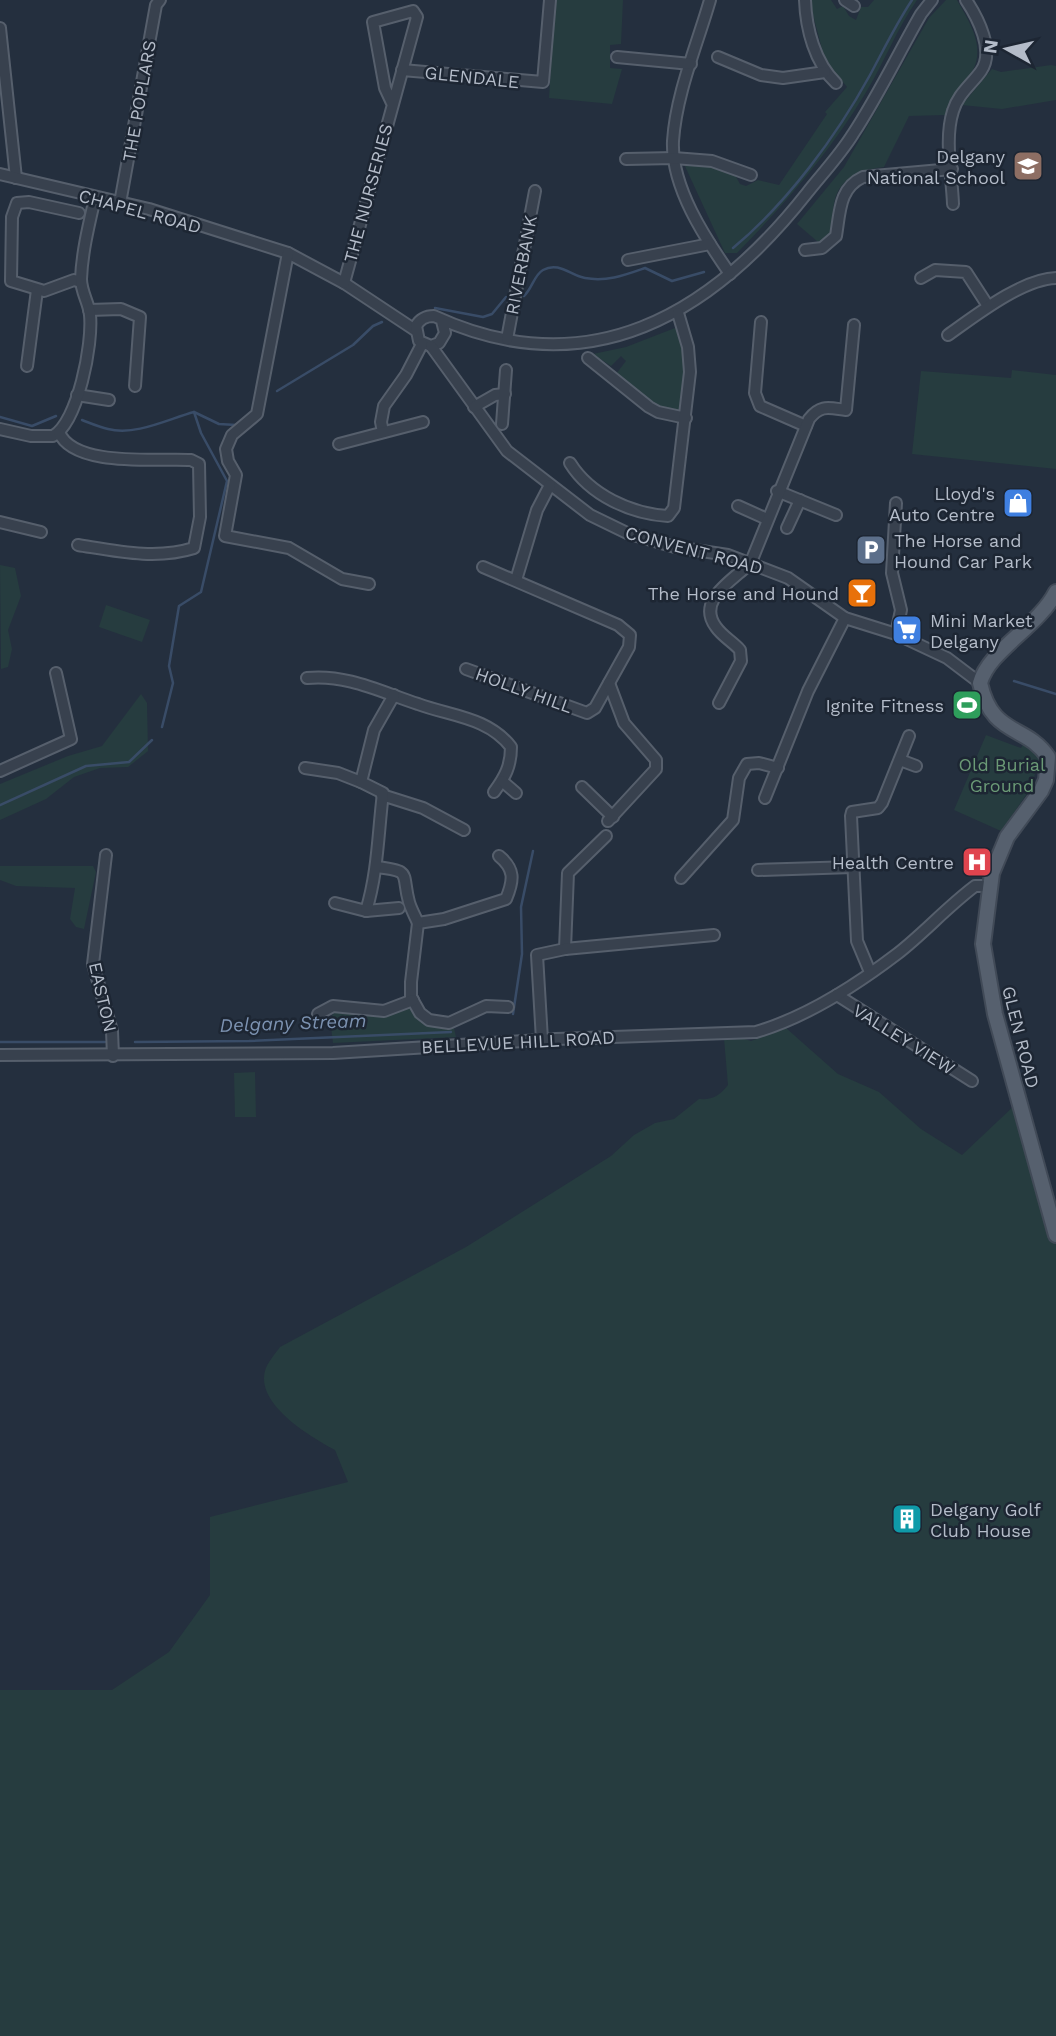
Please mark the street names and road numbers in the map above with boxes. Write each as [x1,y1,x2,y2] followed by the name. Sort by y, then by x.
[118,38,160,164] street label: THE POPLARS
[424,62,520,92] street label: GLENDALE
[339,121,397,265] street label: THE NURSERIES
[76,185,204,237] street label: CHAPEL ROAD
[501,213,541,317] street label: RIVERBANK
[623,522,765,578] street label: CONVENT ROAD
[473,663,576,717] street label: HOLLY HILL
[85,960,121,1034] street label: EASTON
[998,984,1044,1090] street label: GLEN ROAD
[849,999,959,1079] street label: VALLEY VIEW
[421,1026,615,1058] street label: BELLEVUE HILL ROAD

